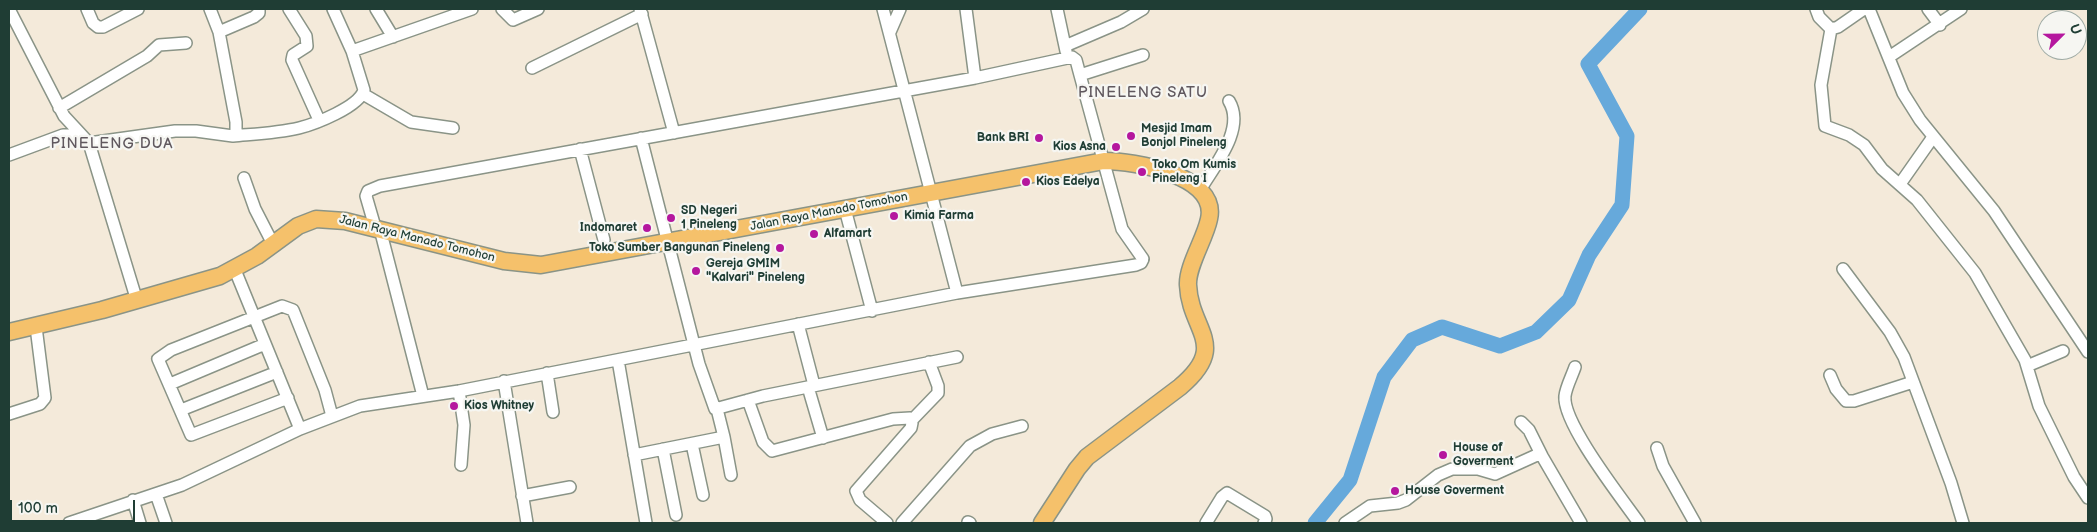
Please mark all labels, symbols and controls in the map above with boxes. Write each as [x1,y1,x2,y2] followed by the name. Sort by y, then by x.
[2037,10,2087,60] north arrow
[2066,21,2085,37] text: U
[1076,84,1210,102] district label: PINELENG SATU
[1141,122,1227,150] place label: Mesjid Imam Bonjol Pineleng
[1125,130,1137,142] marker: Mesjid Imam Bonjol Pineleng
[977,131,1029,145] place label: Bank BRI
[1033,132,1045,144] marker: Bank BRI
[49,135,175,153] district label: PINELENG DUA
[1053,140,1106,154] place label: Kios Asna
[1110,141,1122,153] marker: Kios Asna
[1152,158,1236,186] place label: Toko Om Kumis Pineleng I
[1136,166,1148,178] marker: Toko Om Kumis Pineleng I
[1036,175,1100,189] place label: Kios Edelya
[1020,176,1032,188] marker: Kios Edelya
[749,190,909,234] street label: Jalan Raya Manado Tomohon
[681,204,737,232] place label: SD Negeri 1 Pineleng
[904,209,974,223] place label: Kimia Farma
[888,210,900,222] marker: Kimia Farma
[665,212,677,224] marker: SD Negeri 1 Pineleng
[338,213,496,265] street label: Jalan Raya Manado Tomohon
[580,221,637,235] place label: Indomaret
[641,222,653,234] marker: Indomaret
[824,227,871,241] place label: Alfamart
[808,228,820,240] marker: Alfamart
[589,241,770,255] place label: Toko Sumber Bangunan Pineleng
[774,242,786,254] marker: Toko Sumber Bangunan Pineleng
[706,257,805,285] place label: Gereja GMIM "Kalvari" Pineleng
[690,265,702,277] marker: Gereja GMIM "Kalvari" Pineleng
[464,399,534,413] place label: Kios Whitney
[448,400,460,412] marker: Kios Whitney
[1453,441,1513,469] place label: House of Goverment
[1437,449,1449,461] marker: House of Goverment
[1405,484,1504,498] place label: House Goverment
[1389,485,1401,497] marker: House Goverment
[12,490,138,522] scale bar
[18,499,58,518] text: 100 m

